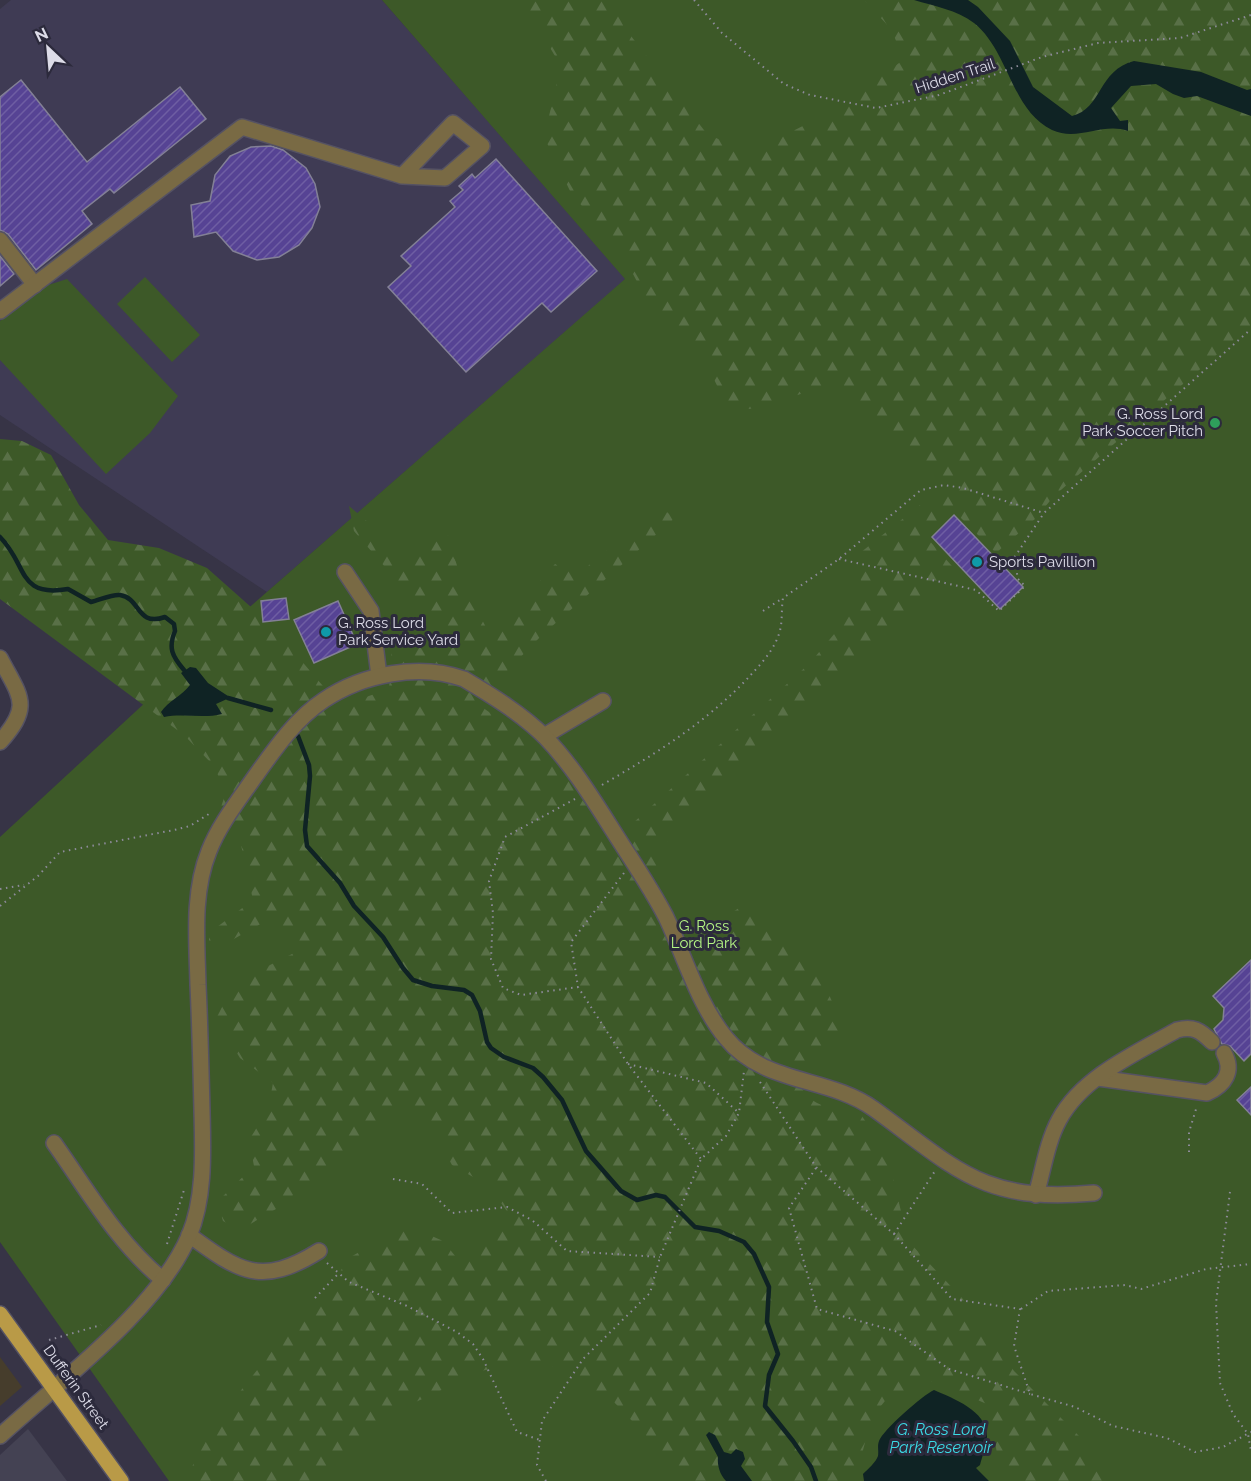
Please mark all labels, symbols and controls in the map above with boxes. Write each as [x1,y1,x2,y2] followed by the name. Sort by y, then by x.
[18,18,78,78] north arrow
[32,24,51,46] text: N
[913,54,998,97] street label: Hidden Trail
[1082,405,1203,440] place label: G. Ross Lord Park Soccer Pitch
[1208,416,1222,430] marker: G. Ross Lord Park Soccer Pitch
[989,553,1095,571] place label: Sports Pavillion
[970,555,984,569] marker: Sports Pavillion
[338,614,458,649] place label: G. Ross Lord Park Service Yard
[319,625,333,639] marker: G. Ross Lord Park Service Yard
[671,917,737,952] park label: G. Ross Lord Park
[39,1341,113,1433] street label: Dufferin Street
[890,1420,993,1457] water label: G. Ross Lord Park Reservoir

